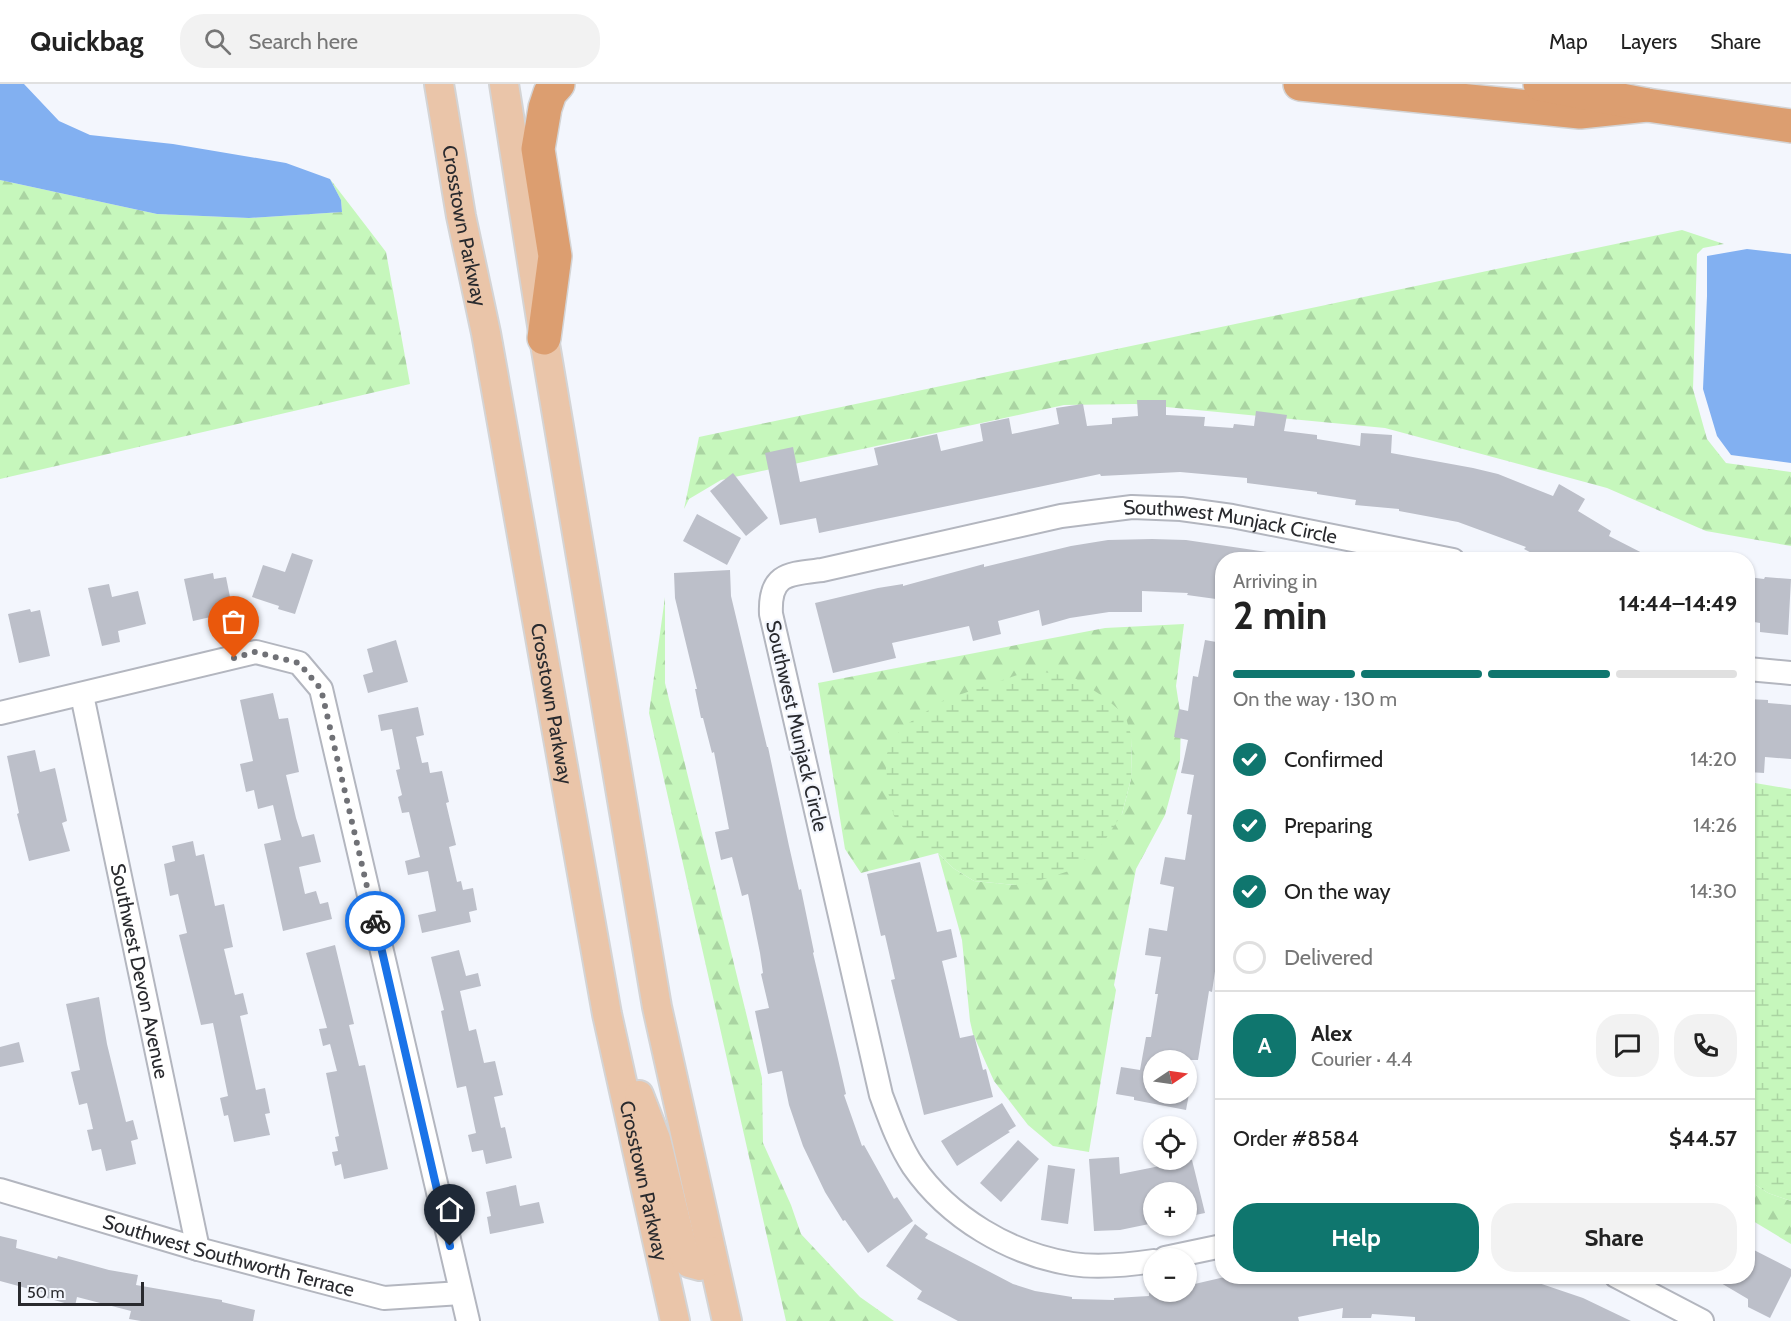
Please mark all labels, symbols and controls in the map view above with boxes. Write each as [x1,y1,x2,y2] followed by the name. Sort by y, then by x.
[180,14,600,68] search box
[30,24,144,58] text: Quickbag
[201,25,234,58] icon: search
[249,28,358,55] text: Search here
[1549,29,1588,54] text: Map
[1621,29,1677,54] text: Layers
[1710,29,1761,54] text: Share
[437,143,492,308] street label: Crosstown Parkway
[1122,495,1339,549] street label: Southwest Munjack Circle
[1233,569,1317,593] text: Arriving in
[1618,590,1737,617] text: 14:44–14:49
[1233,591,1327,639] text: 2 min
[208,596,259,658] pin
[217,605,250,638] icon: bag
[761,618,833,834] street label: Southwest Munjack Circle
[526,621,578,786] street label: Crosstown Parkway
[1233,687,1397,711] text: On the way · 130 m
[1233,743,1266,776] icon: check
[1284,746,1383,773] text: Confirmed
[1690,747,1737,771] text: 14:20
[1233,809,1266,842] icon: check
[1284,812,1372,839] text: Preparing
[1693,813,1737,837] text: 14:26
[106,861,174,1081] street label: Southwest Devon Avenue
[1233,875,1266,908] icon: check
[1284,878,1391,905] text: On the way
[1690,879,1737,903] text: 14:30
[345,891,405,951] courier
[359,905,392,938] icon: bike
[1284,944,1373,971] text: Delivered
[1596,1014,1659,1077] button: chat
[1674,1014,1737,1077] button: phone
[1311,1020,1352,1047] text: Alex
[1258,1032,1271,1059] text: A
[1311,1047,1412,1071] text: Courier · 4.4
[1143,1050,1197,1104] north arrow
[1143,1050,1197,1302] map controls
[615,1098,673,1263] street label: Crosstown Parkway
[1143,1116,1197,1170] button: locate
[1233,1125,1359,1152] text: Order #8584
[1669,1125,1737,1152] text: $44.57
[1143,1182,1197,1236] button: +
[424,1184,475,1246] pin
[433,1193,466,1226] icon: home
[1233,1203,1479,1272] button: Help
[1491,1203,1737,1272] button: Share
[100,1209,357,1302] street label: Southwest Southworth Terrace
[1143,1248,1197,1302] button: −
[18,1279,144,1306] scale bar
[27,1283,64,1302] text: 50 m

